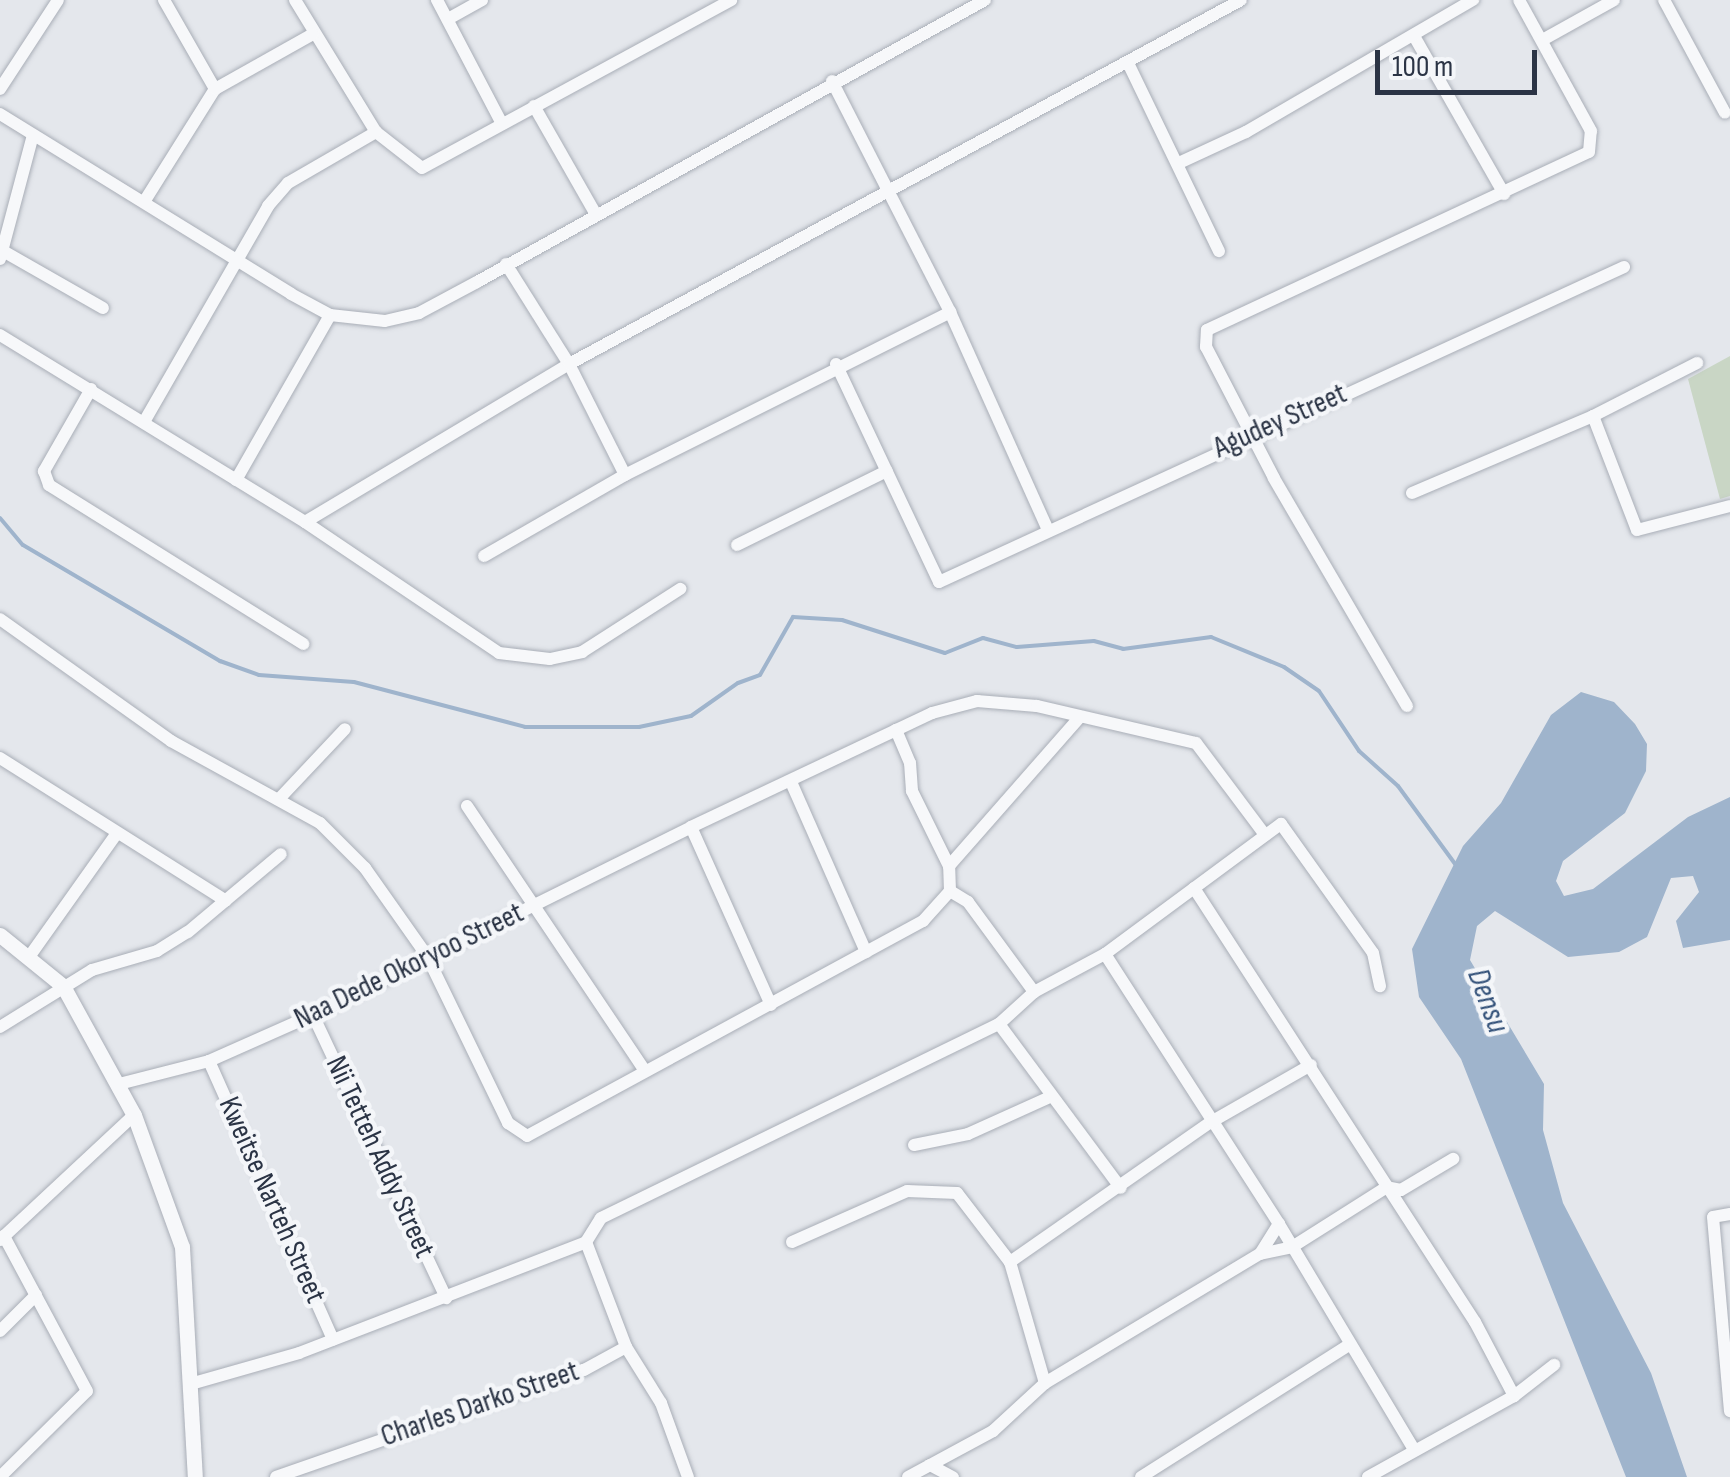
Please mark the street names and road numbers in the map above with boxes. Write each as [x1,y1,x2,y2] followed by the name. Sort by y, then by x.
[1208,376,1352,466] street label: Agudey Street
[288,895,530,1037] street label: Naa Dede Okoryoo Street
[318,1051,442,1263] street label: Nii Tetteh Addy Street
[210,1091,334,1309] street label: Kweitse Narteh Street
[376,1353,584,1455] street label: Charles Darko Street

